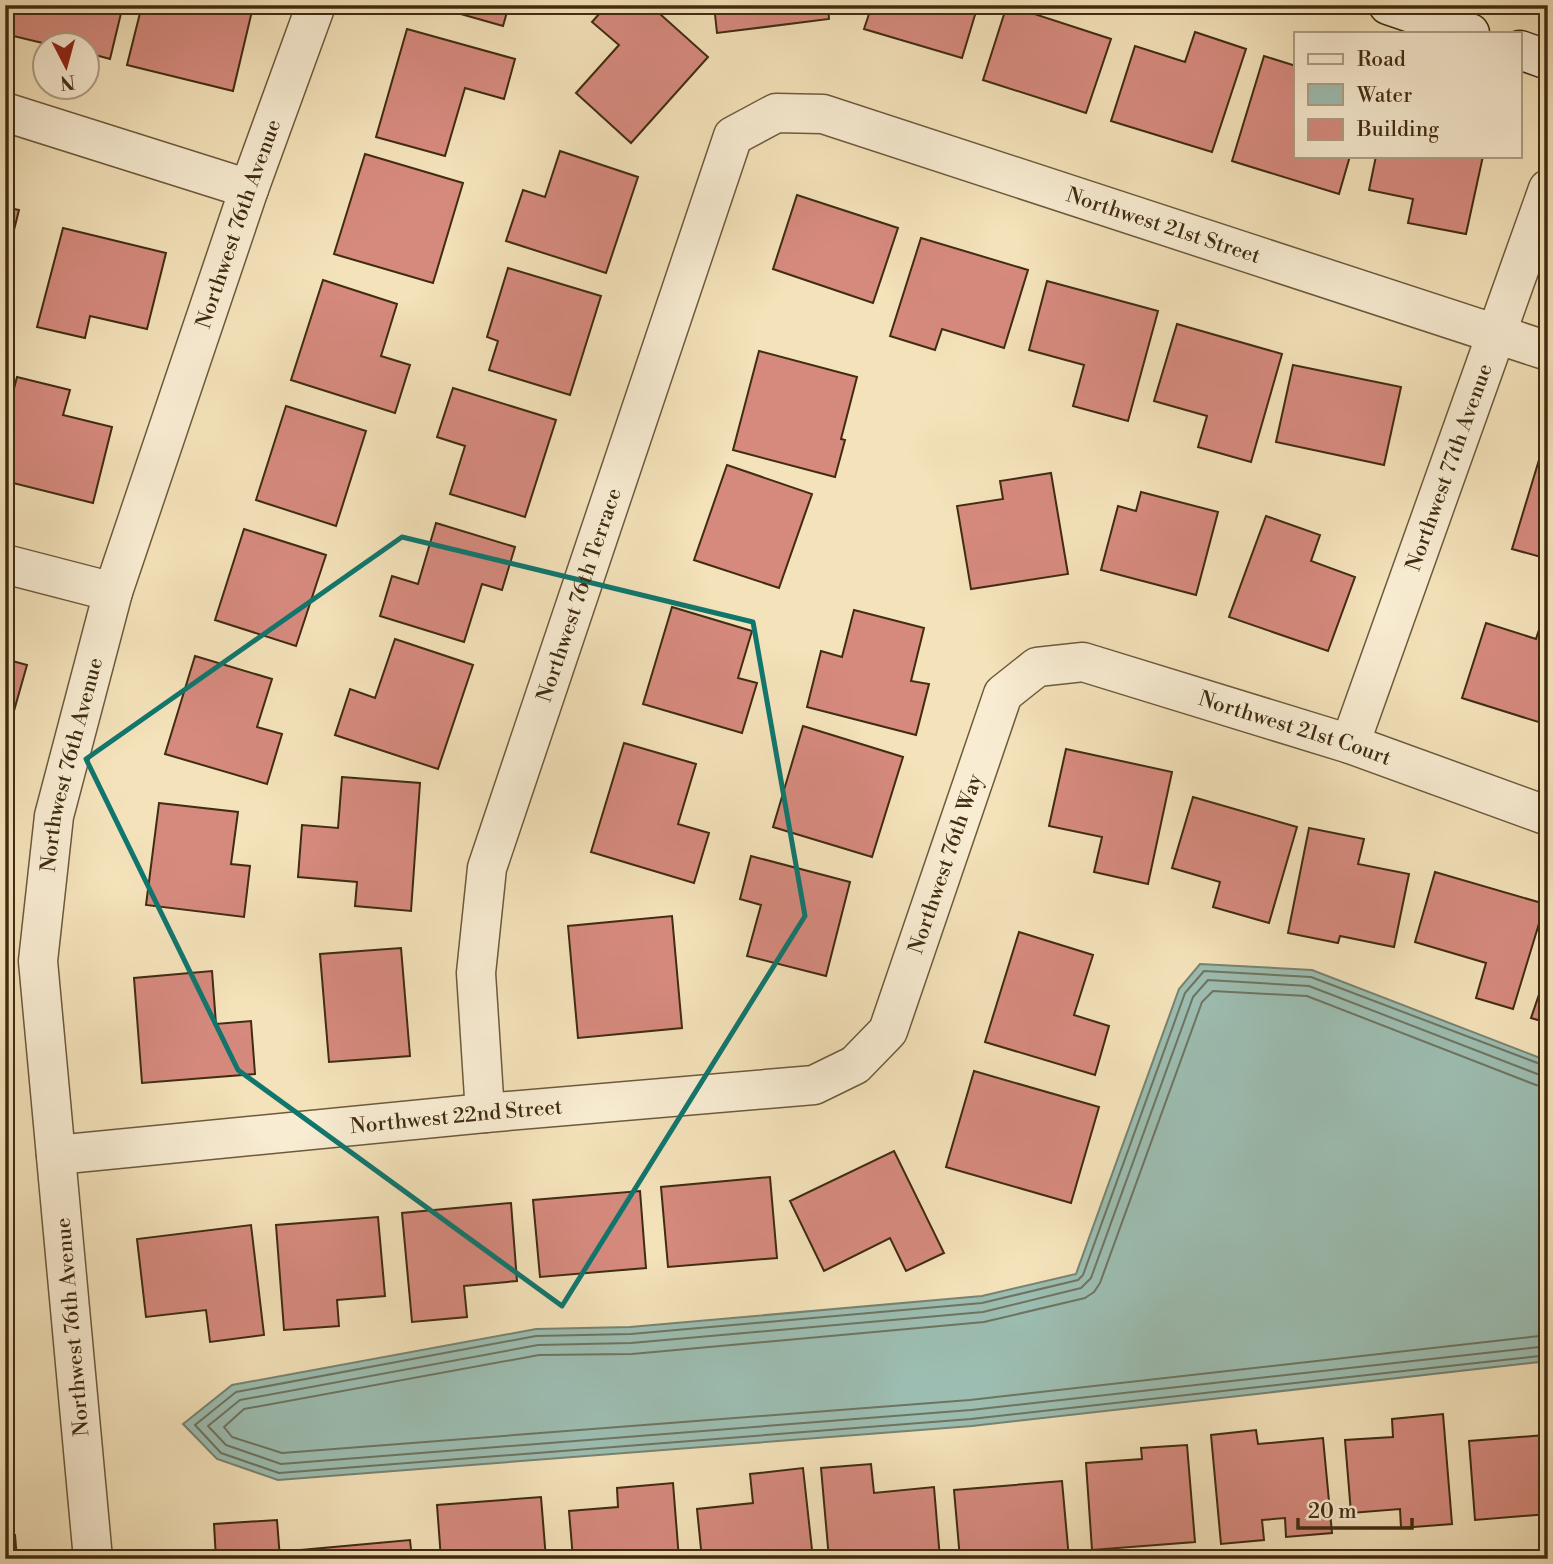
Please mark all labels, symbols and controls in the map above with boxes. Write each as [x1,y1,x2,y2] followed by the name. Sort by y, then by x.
[32,32,102,102] north arrow
[1294,32,1522,158] legend
[1357,47,1406,73] text: Road
[59,69,76,95] text: N
[1356,83,1412,109] text: Water
[191,116,287,332] street label: Northwest 76th Avenue
[1356,117,1439,143] text: Building
[1063,182,1264,270] street label: Northwest 21st Street
[1401,360,1499,574] street label: Northwest 77th Avenue
[532,485,628,706] street label: Northwest 76th Terrace
[36,655,109,873] street label: Northwest 76th Avenue
[1195,686,1395,772] street label: Northwest 21st Court
[903,770,989,958] street label: Northwest 76th Way
[349,1094,564,1140] street label: Northwest 22nd Street
[50,1217,96,1437] street label: Northwest 76th Avenue
[1298,1487,1411,1531] scale bar
[1308,1499,1357,1525] text: 20 m

